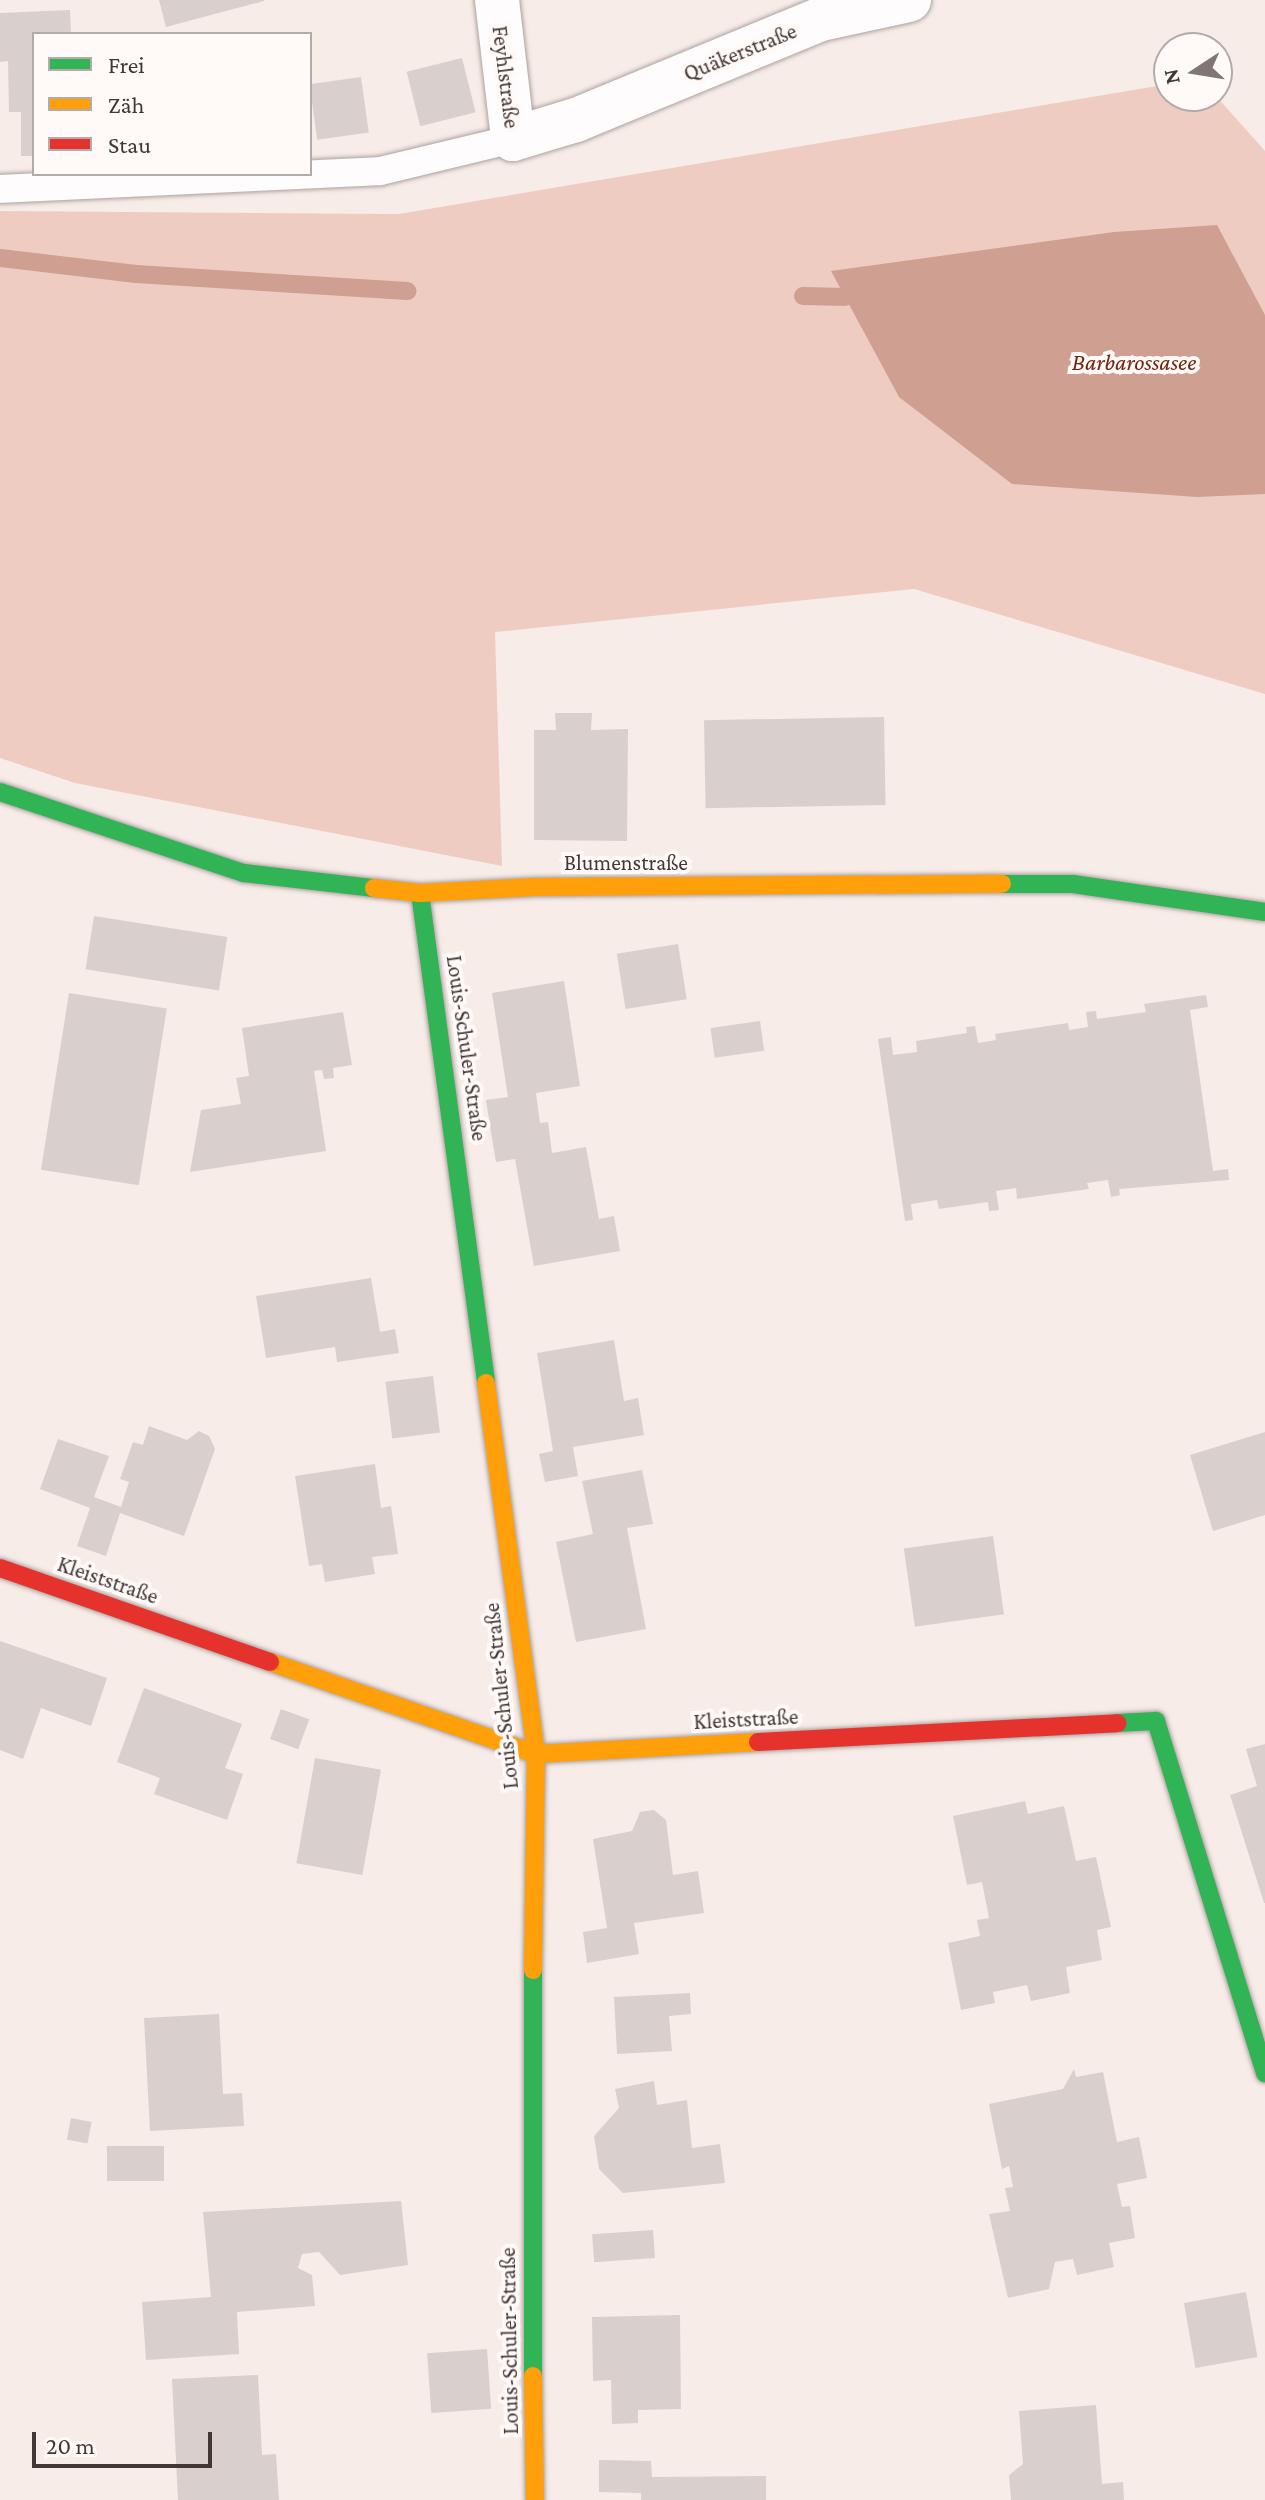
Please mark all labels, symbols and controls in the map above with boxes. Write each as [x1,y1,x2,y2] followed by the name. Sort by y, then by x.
[680,17,800,87] street label: Quäkerstraße
[487,24,525,130] street label: Feyhlstraße
[32,32,312,176] legend
[1153,32,1233,112] north arrow
[108,51,145,78] text: Frei
[1157,67,1185,87] text: N
[108,91,145,118] text: Zäh
[108,131,151,158] text: Stau
[1072,348,1196,376] water label: Barbarossasee
[564,850,688,876] street label: Blumenstraße
[441,954,493,1142] street label: Louis-Schuler-Straße
[54,1550,162,1610] street label: Kleiststraße
[478,1602,524,1790] street label: Louis-Schuler-Straße
[693,1703,799,1735] street label: Kleiststraße
[494,2247,524,2435] street label: Louis-Schuler-Straße
[36,2416,216,2466] scale bar
[46,2432,95,2459] text: 20 m

